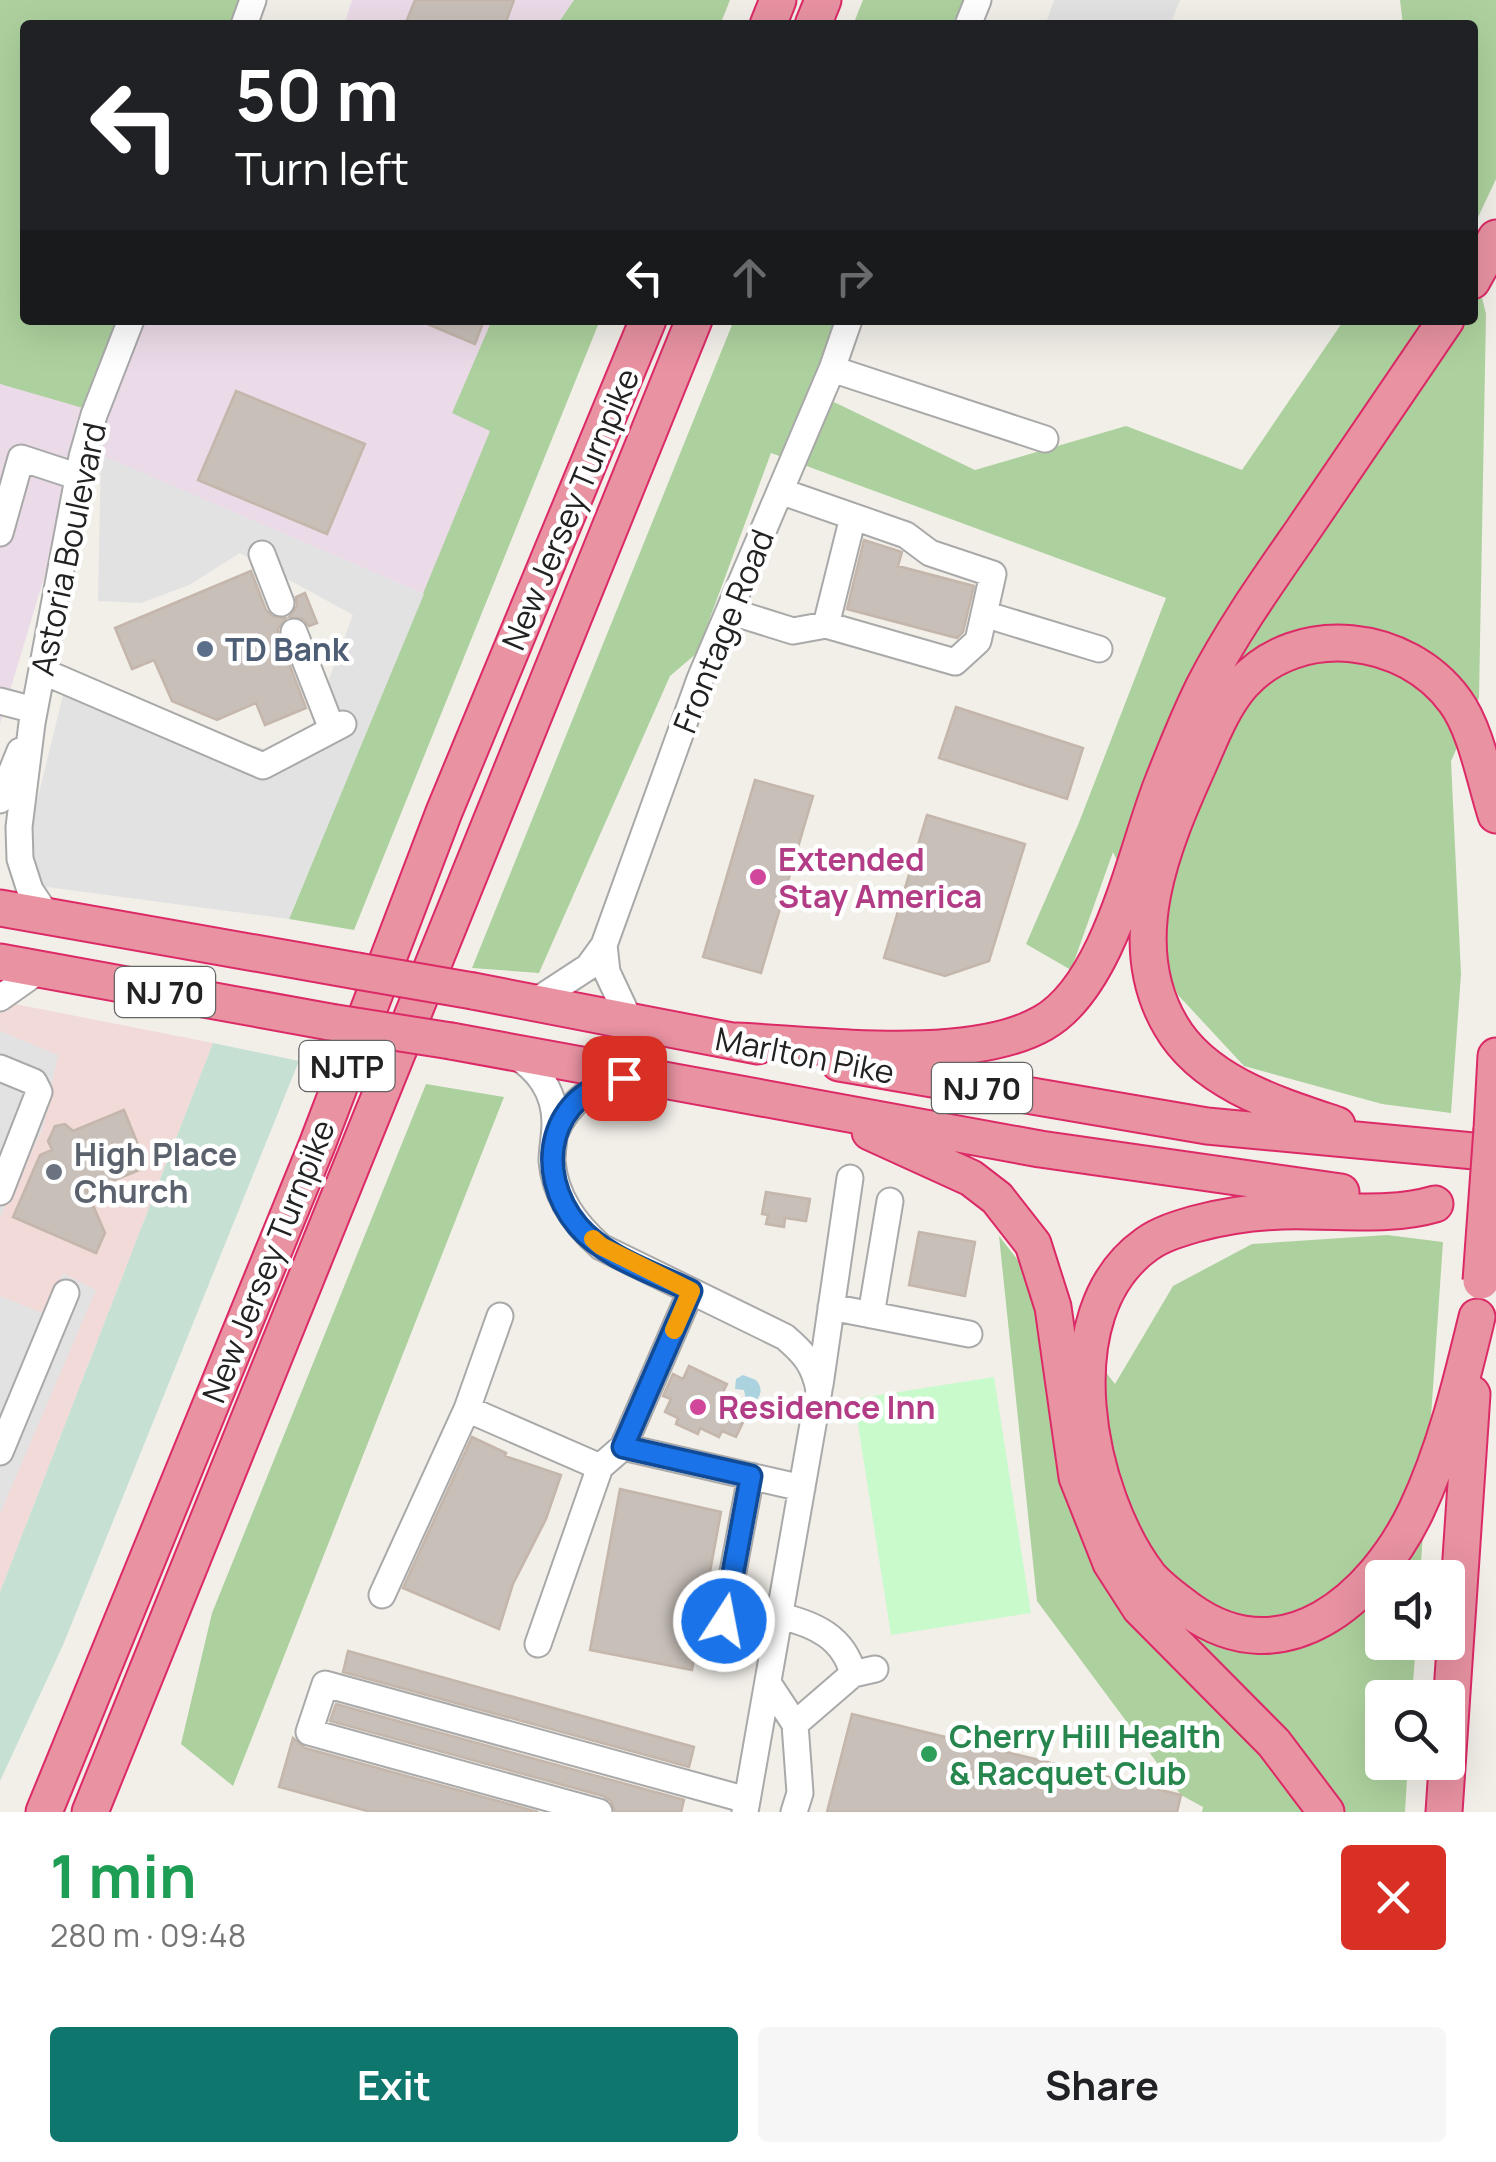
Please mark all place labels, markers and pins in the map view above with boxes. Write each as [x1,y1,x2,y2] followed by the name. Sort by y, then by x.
[225,627,350,671] place label: TD Bank
[194,638,216,660] marker: TD Bank
[778,837,982,918] place label: Extended Stay America
[747,866,769,888] marker: Extended Stay America
[582,1036,667,1121] pin
[74,1132,237,1213] place label: High Place Church
[43,1161,65,1183] marker: High Place Church
[718,1385,936,1429] place label: Residence Inn
[687,1396,709,1418] marker: Residence Inn
[949,1714,1221,1795] place label: Cherry Hill Health & Racquet Club
[918,1743,940,1765] marker: Cherry Hill Health & Racquet Club

